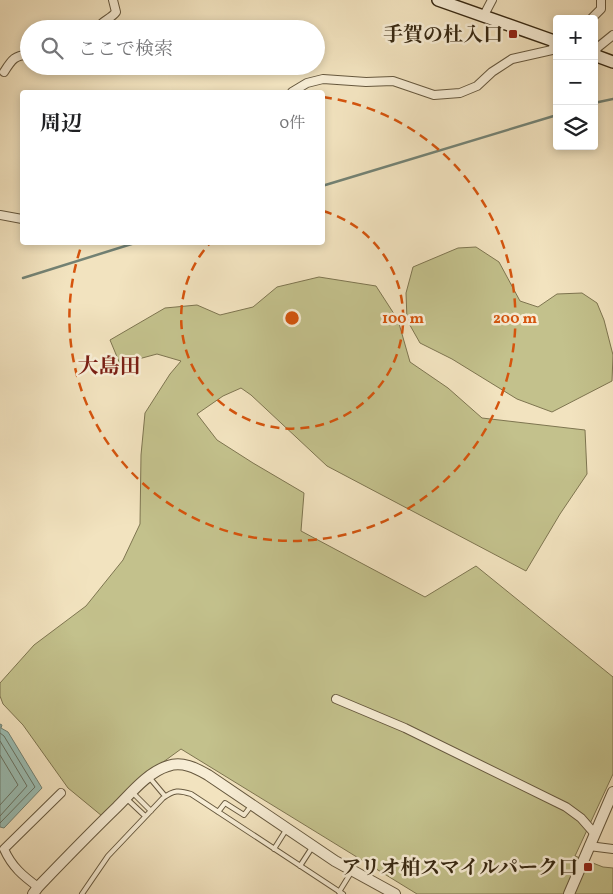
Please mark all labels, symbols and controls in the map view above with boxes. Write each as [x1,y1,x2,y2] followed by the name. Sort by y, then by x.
[553,15,598,150] map controls
[553,15,598,60] button: +
[20,20,325,75] search box
[383,22,503,50] place label: 手賀の杜入口
[507,28,519,40] marker: 手賀の杜入口
[38,34,66,62] icon: search
[78,37,173,63] text: ここで検索
[553,60,598,105] button: −
[553,105,598,150] button: layers
[40,110,82,139] text: 周辺
[279,113,305,135] text: 0件
[283,309,301,327] centre of rings
[382,309,425,330] text: 100 m
[493,309,537,330] text: 200 m
[78,353,141,382] district label: 大島田
[341,855,578,883] place label: アリオ柏スマイルパーク口
[582,861,594,873] marker: アリオ柏スマイルパーク口

